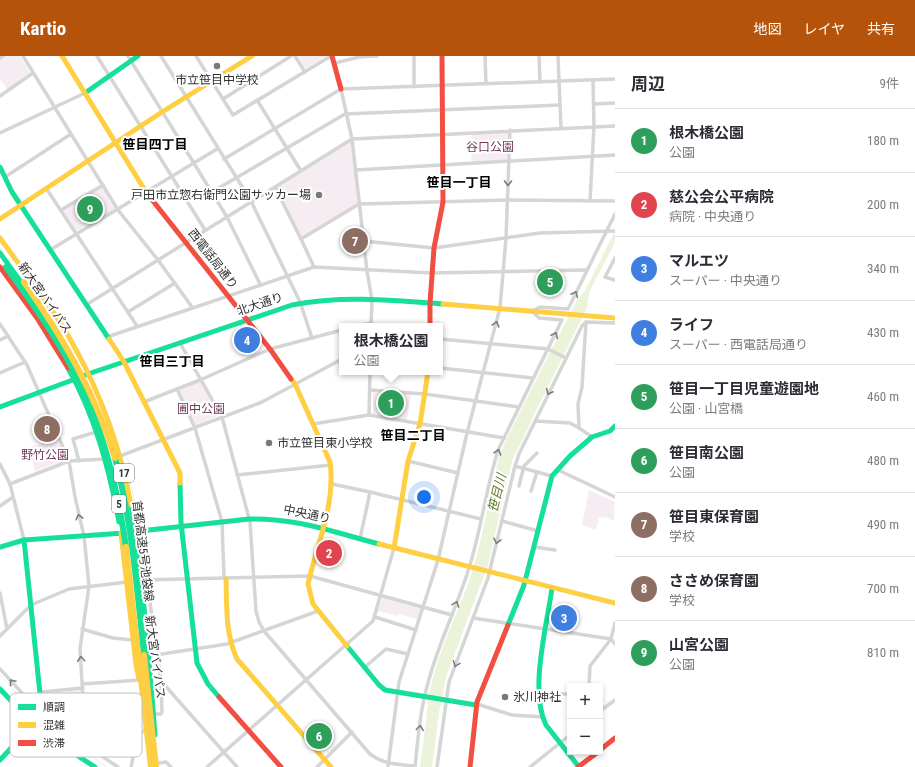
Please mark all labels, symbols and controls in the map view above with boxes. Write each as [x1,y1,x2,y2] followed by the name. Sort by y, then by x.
[20,17,66,40] text: Kartio
[753,21,781,37] text: 地図
[803,21,845,37] text: レイヤ
[867,21,895,37] text: 共有
[212,61,222,71] marker: 市立笹目中学校
[175,73,259,87] place label: 市立笹目中学校
[631,74,665,94] text: 周辺
[880,76,899,91] text: 9件
[669,124,744,142] text: 根木橋公園
[641,133,647,148] text: 1
[867,133,899,148] text: 180 m
[122,137,188,152] district label: 笹目四丁目
[466,140,514,154] park label: 谷口公園
[669,145,695,160] text: 公園
[426,175,492,190] district label: 笹目一丁目
[504,180,512,186] one-way arrow
[131,188,311,202] place label: 戸田市立惣右衛門公園サッカー場
[669,188,774,206] text: 慈公会公平病院
[314,190,324,200] marker: 戸田市立惣右衛門公園サッカー場
[77,194,103,224] pin: 9
[641,197,647,212] text: 2
[867,197,899,212] text: 200 m
[669,209,756,224] text: 病院 · 中央通り
[185,226,241,292] street label: 西電話局通り
[342,226,368,256] pin: 7
[669,252,729,270] text: マルエツ
[15,260,75,336] street label: 新大宮バイパス
[641,261,647,276] text: 3
[867,261,899,276] text: 340 m
[537,267,563,297] pin: 5
[669,273,782,288] text: スーパー · 中央通り
[235,290,285,318] street label: 北大通り
[570,291,578,298] one-way arrow
[669,316,714,334] text: ライフ
[491,321,500,328] one-way arrow
[339,323,443,375] popup
[234,325,260,355] pin: 4
[641,325,647,340] text: 4
[867,325,899,340] text: 430 m
[353,332,429,350] text: 根木橋公園
[550,332,557,339] one-way arrow
[669,337,808,352] text: スーパー · 西電話局通り
[353,353,380,368] text: 公園
[139,354,205,369] district label: 笹目三丁目
[669,380,819,398] text: 笹目一丁目児童遊園地
[378,388,404,418] pin: 1
[546,388,554,396] one-way arrow
[641,389,647,404] text: 5
[867,389,899,404] text: 460 m
[669,401,743,416] text: 公園 · 山宮橋
[177,402,225,416] park label: 圃中公園
[34,414,60,444] pin: 8
[380,428,446,443] district label: 笹目二丁目
[277,436,373,450] place label: 市立笹目東小学校
[264,438,274,448] marker: 市立笹目東小学校
[669,444,744,462] text: 笹目南公園
[21,448,69,462] park label: 野竹公園
[493,449,501,456] one-way arrow
[641,453,647,468] text: 6
[867,453,899,468] text: 480 m
[114,464,134,482] road number: 17
[669,465,695,480] text: 公園
[485,470,509,514] water label: 笹目川
[414,487,434,507] your location
[112,495,126,513] road number: 5
[130,500,156,602] street label: 首都高速5号池袋線
[282,502,332,526] street label: 中央通り
[669,508,759,526] text: 笹目東保育園
[76,513,84,520] one-way arrow
[641,517,647,532] text: 7
[867,517,899,532] text: 490 m
[669,529,695,544] text: 学校
[494,537,502,544] one-way arrow
[316,538,342,568] pin: 2
[669,572,759,590] text: ささめ保育園
[641,581,647,596] text: 8
[867,581,899,596] text: 700 m
[669,593,695,608] text: 学校
[452,601,460,608] one-way arrow
[551,603,577,633] pin: 3
[142,615,168,699] street label: 新大宮バイパス
[669,636,729,654] text: 山宮公園
[641,645,647,660] text: 9
[867,645,899,660] text: 810 m
[76,656,85,662] one-way arrow
[669,657,695,672] text: 公園
[453,660,461,667] one-way arrow
[9,679,16,687] one-way arrow
[567,683,603,755] map controls
[567,683,603,719] button: +
[513,690,561,704] place label: 氷川神社
[500,692,510,702] marker: 氷川神社
[10,693,142,757] legend
[43,701,65,714] text: 順調
[43,719,65,732] text: 混雑
[567,719,603,755] button: −
[306,721,332,751] pin: 6
[415,725,424,731] one-way arrow
[43,737,65,750] text: 渋滞

